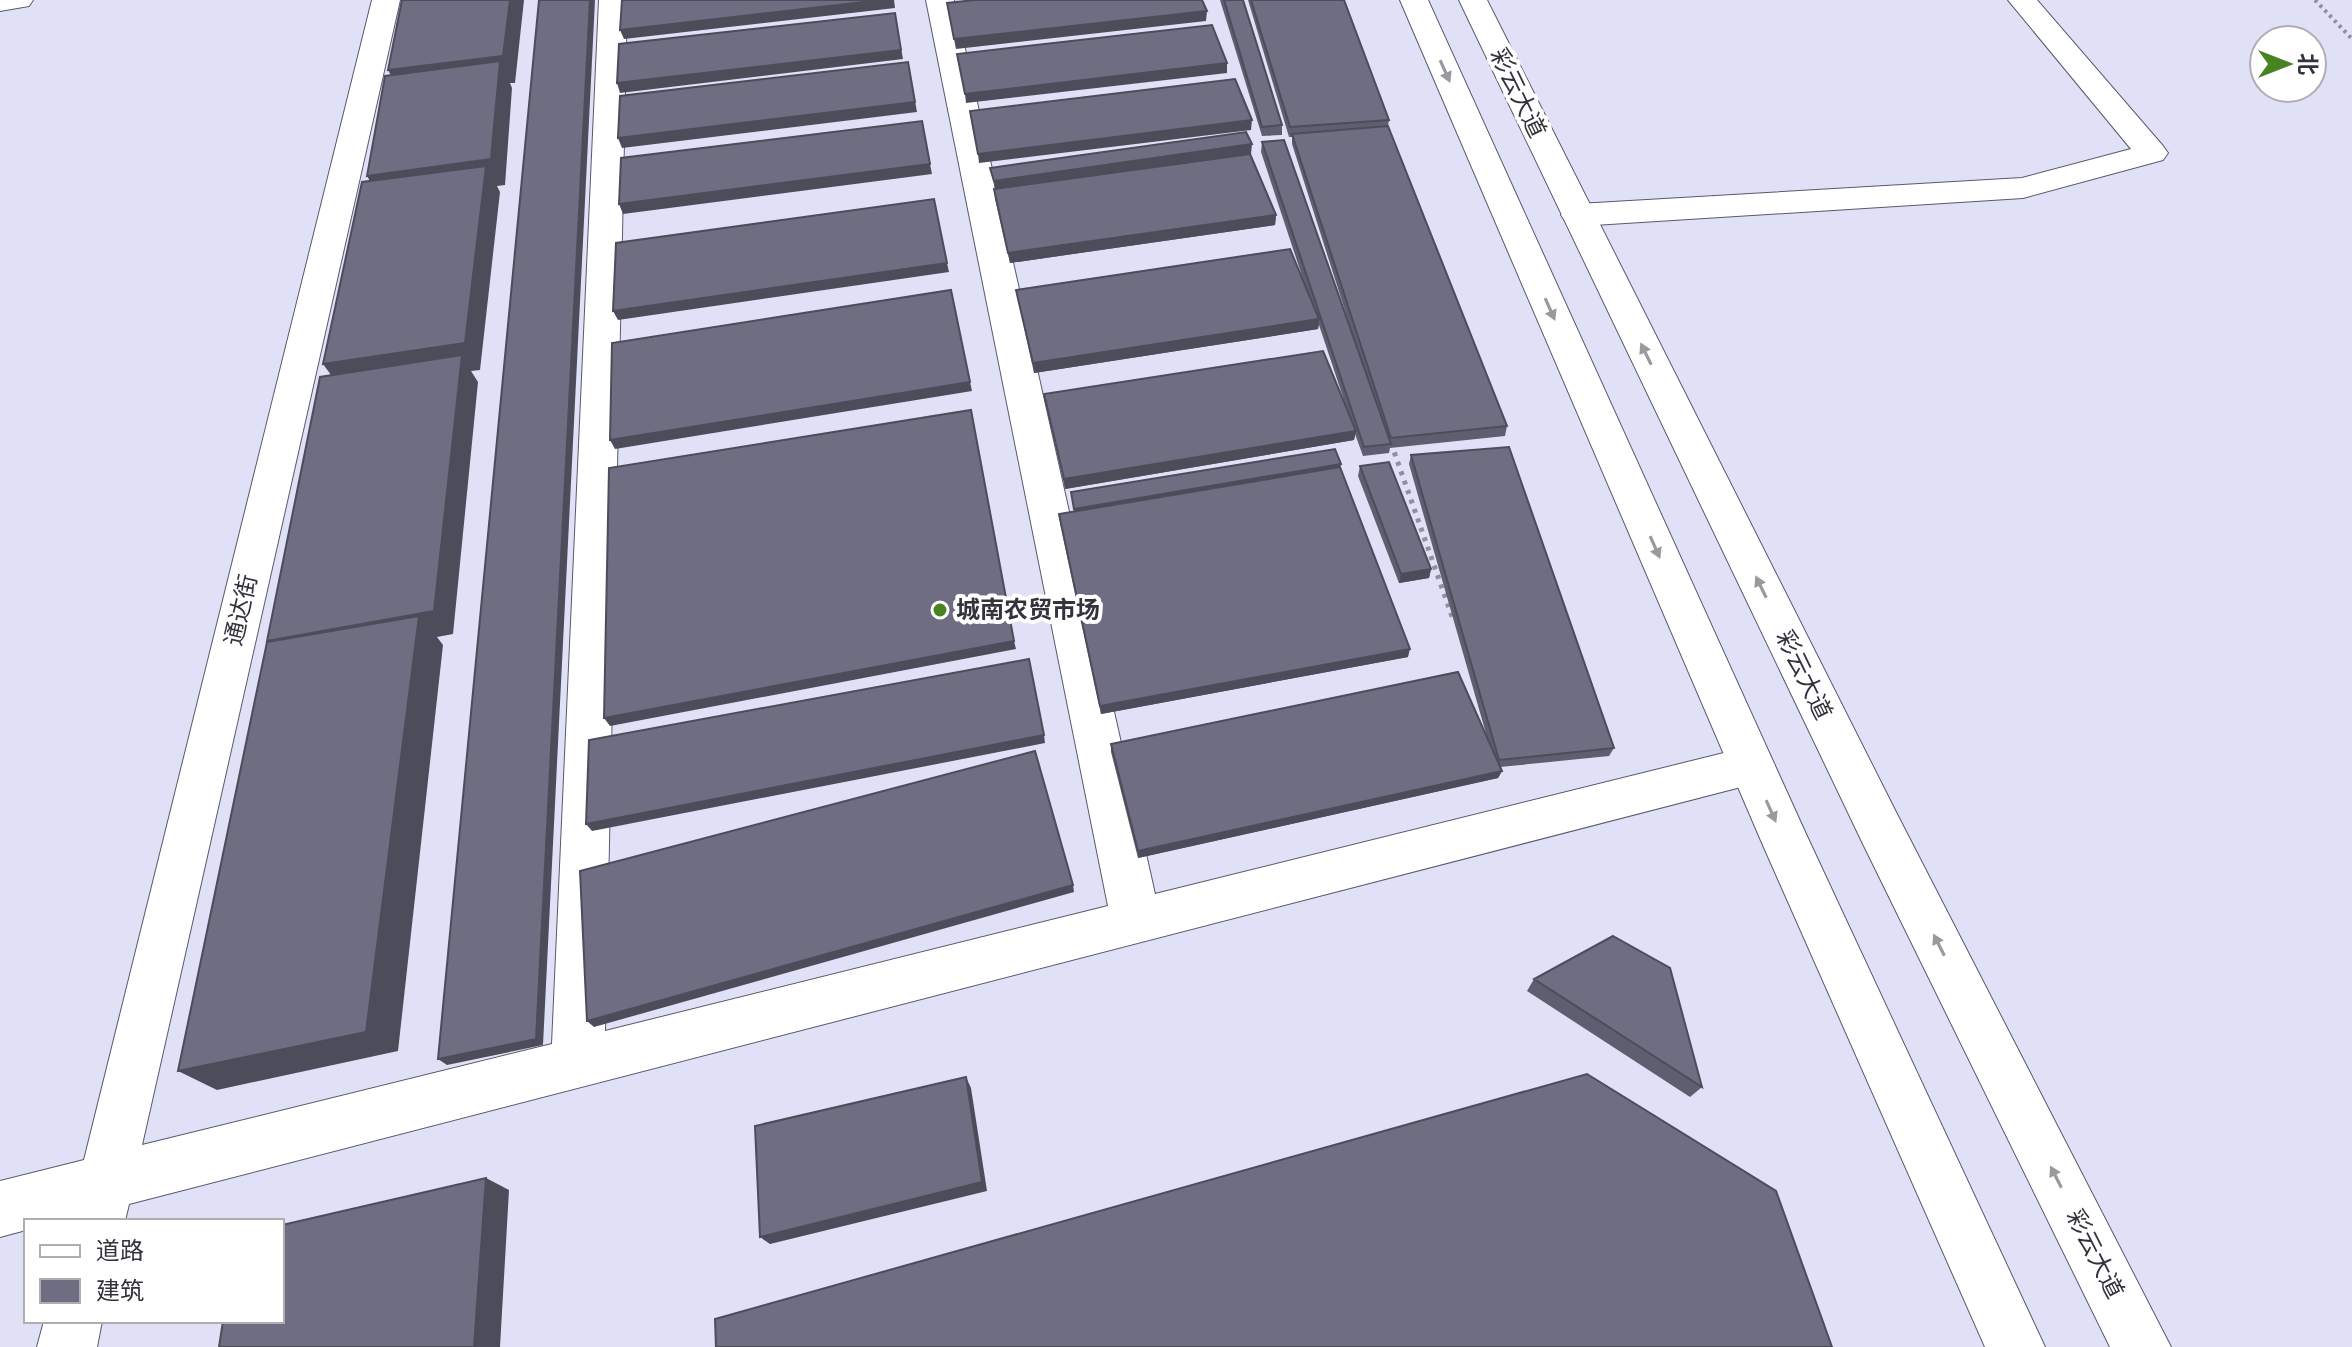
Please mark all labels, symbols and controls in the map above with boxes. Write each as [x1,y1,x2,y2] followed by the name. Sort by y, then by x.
[2248,24,2328,104] north arrow
[1484,44,1552,142] street label: 彩云大道
[2294,53,2321,75] text: 北
[1438,60,1452,83] one-way arrow
[1543,298,1557,321] one-way arrow
[1639,342,1653,365] one-way arrow
[1648,535,1662,559] one-way arrow
[219,572,263,648] street label: 通达街
[1754,575,1768,598] one-way arrow
[956,596,1100,624] place label: 城南农贸市场
[931,601,949,619] marker: 城南农贸市场
[1770,626,1838,724] street label: 彩云大道
[1765,799,1778,822] one-way arrow
[1932,934,1945,957] one-way arrow
[2049,1166,2063,1189] one-way arrow
[2061,1205,2129,1303] street label: 彩云大道
[24,1219,284,1323] legend
[96,1237,144,1265] text: 道路
[96,1277,144,1305] text: 建筑

